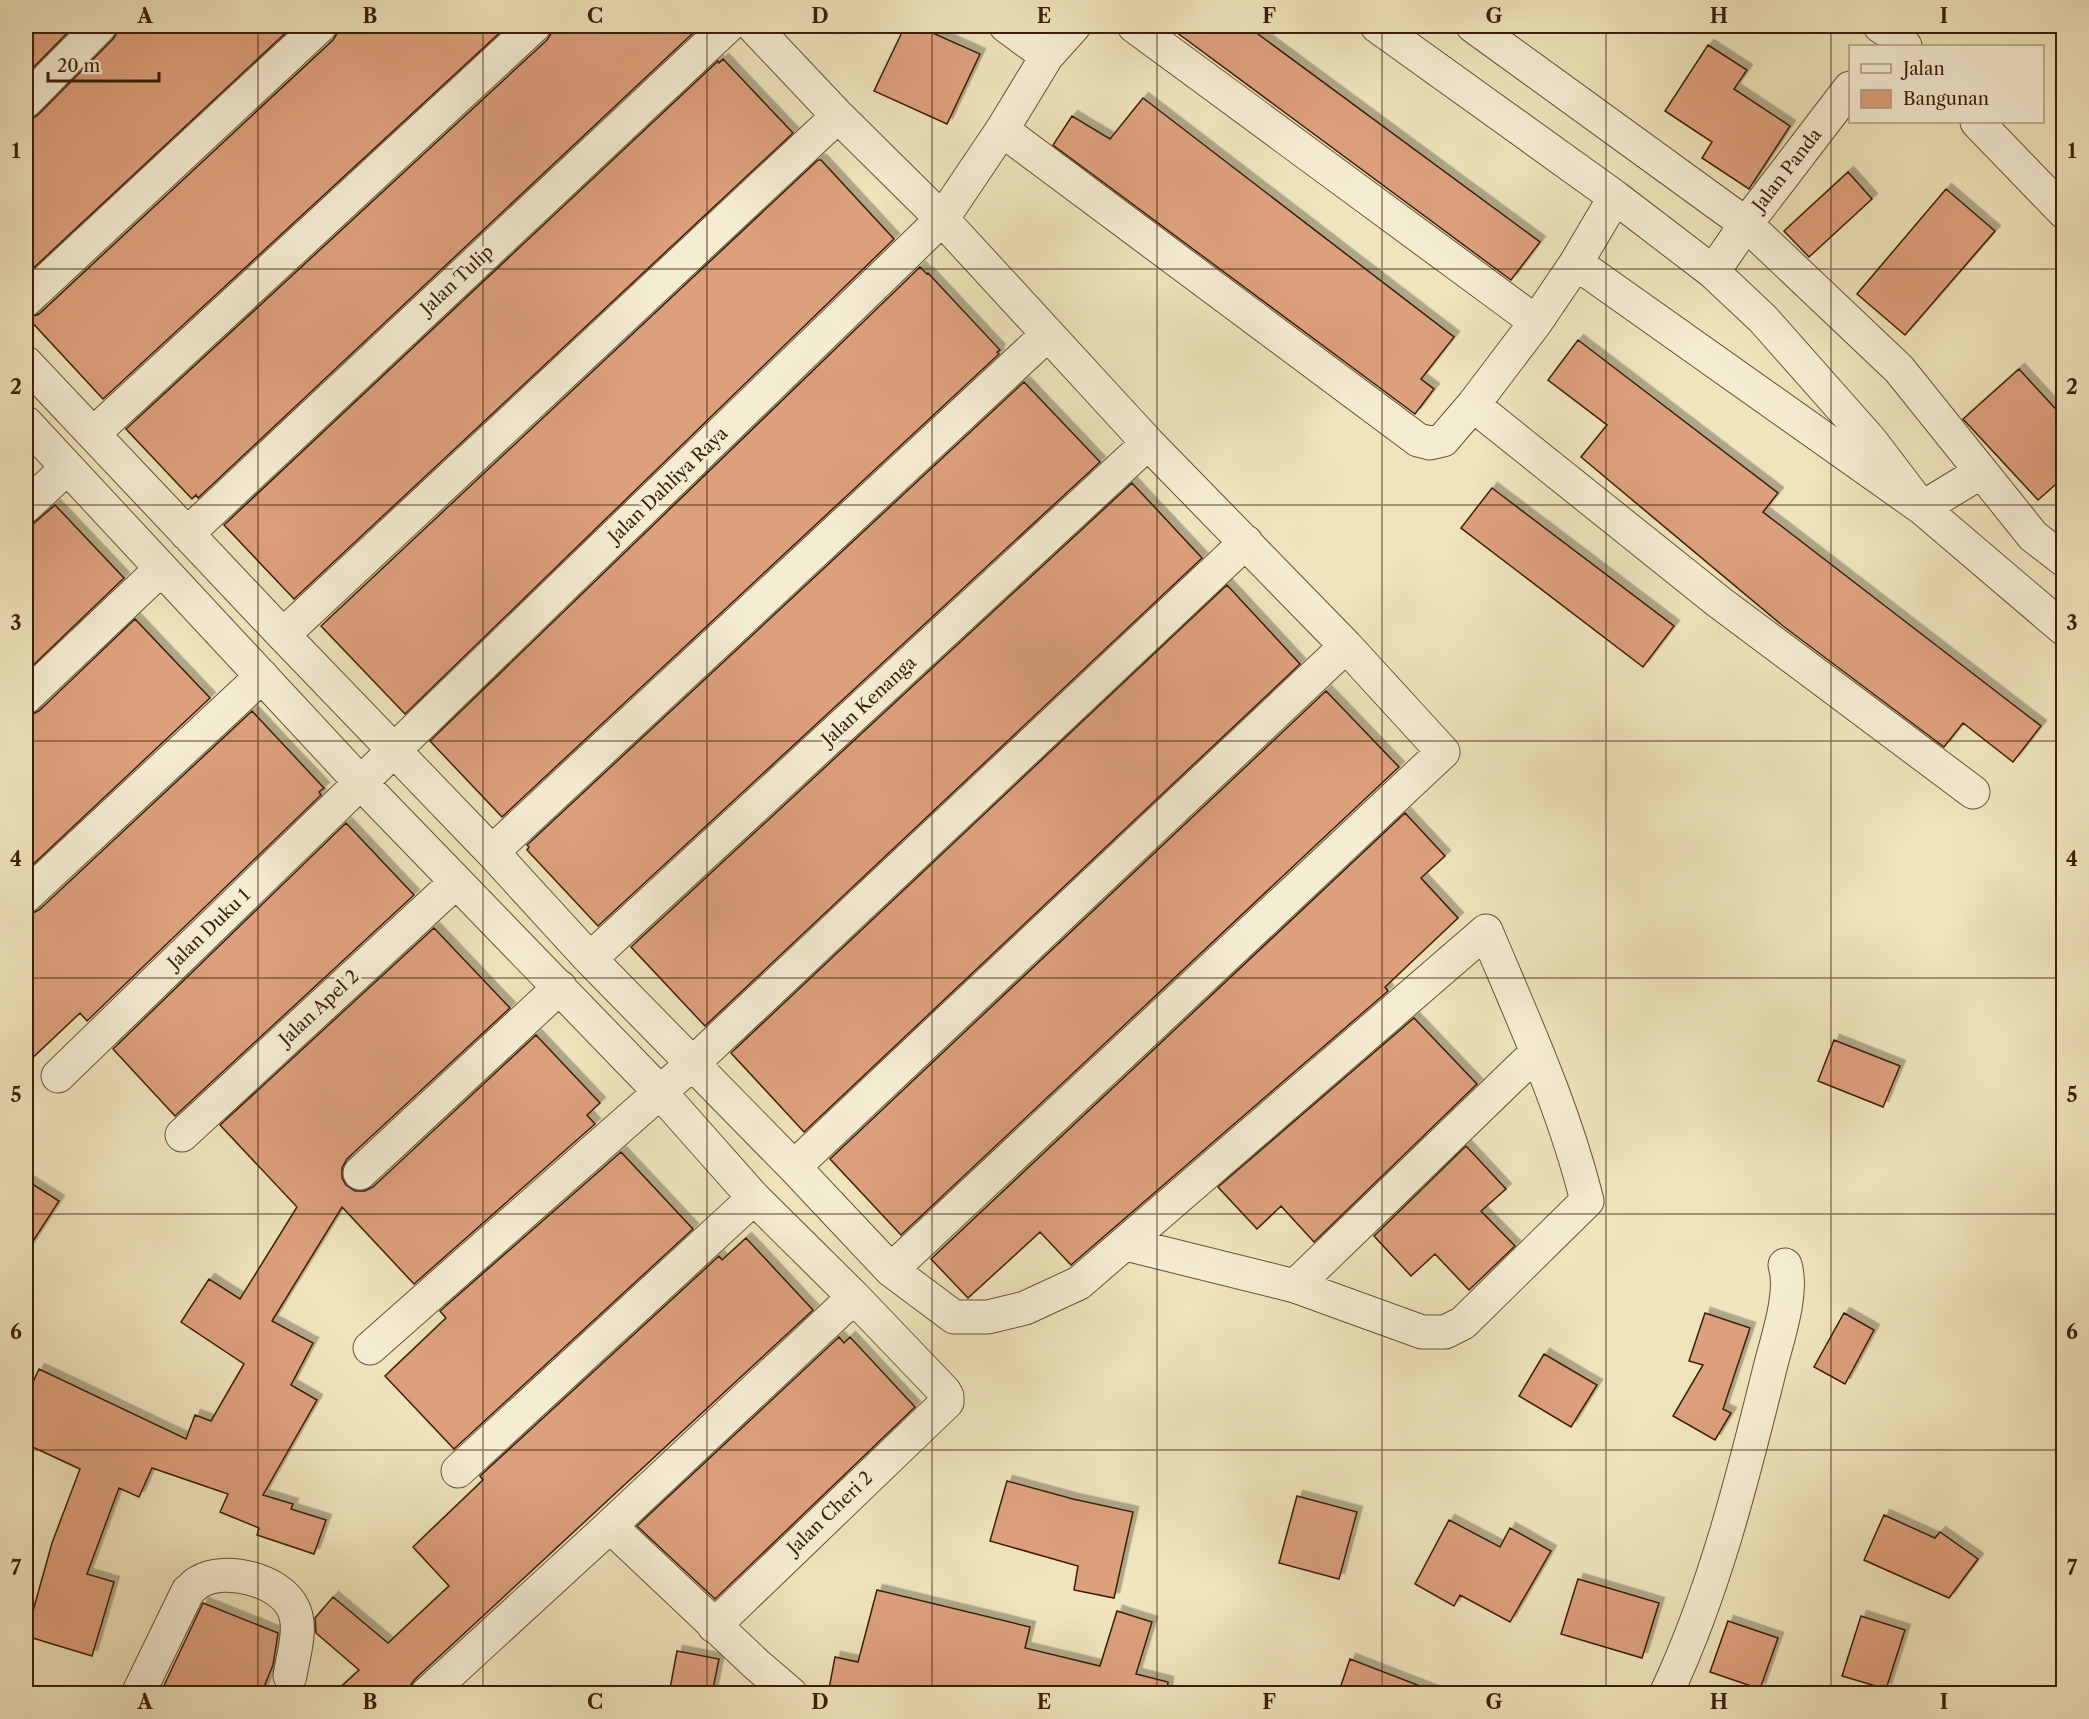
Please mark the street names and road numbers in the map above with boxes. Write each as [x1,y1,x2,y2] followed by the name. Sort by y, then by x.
[1746,124,1827,218] street label: Jalan Panda
[414,241,498,321] street label: Jalan Tulip
[602,422,733,550] street label: Jalan Dahliya Raya
[815,651,921,752] street label: Jalan Kenanga
[161,884,255,976] street label: Jalan Duku 1
[272,966,363,1052] street label: Jalan Apel 2
[781,1467,877,1561] street label: Jalan Cheri 2

